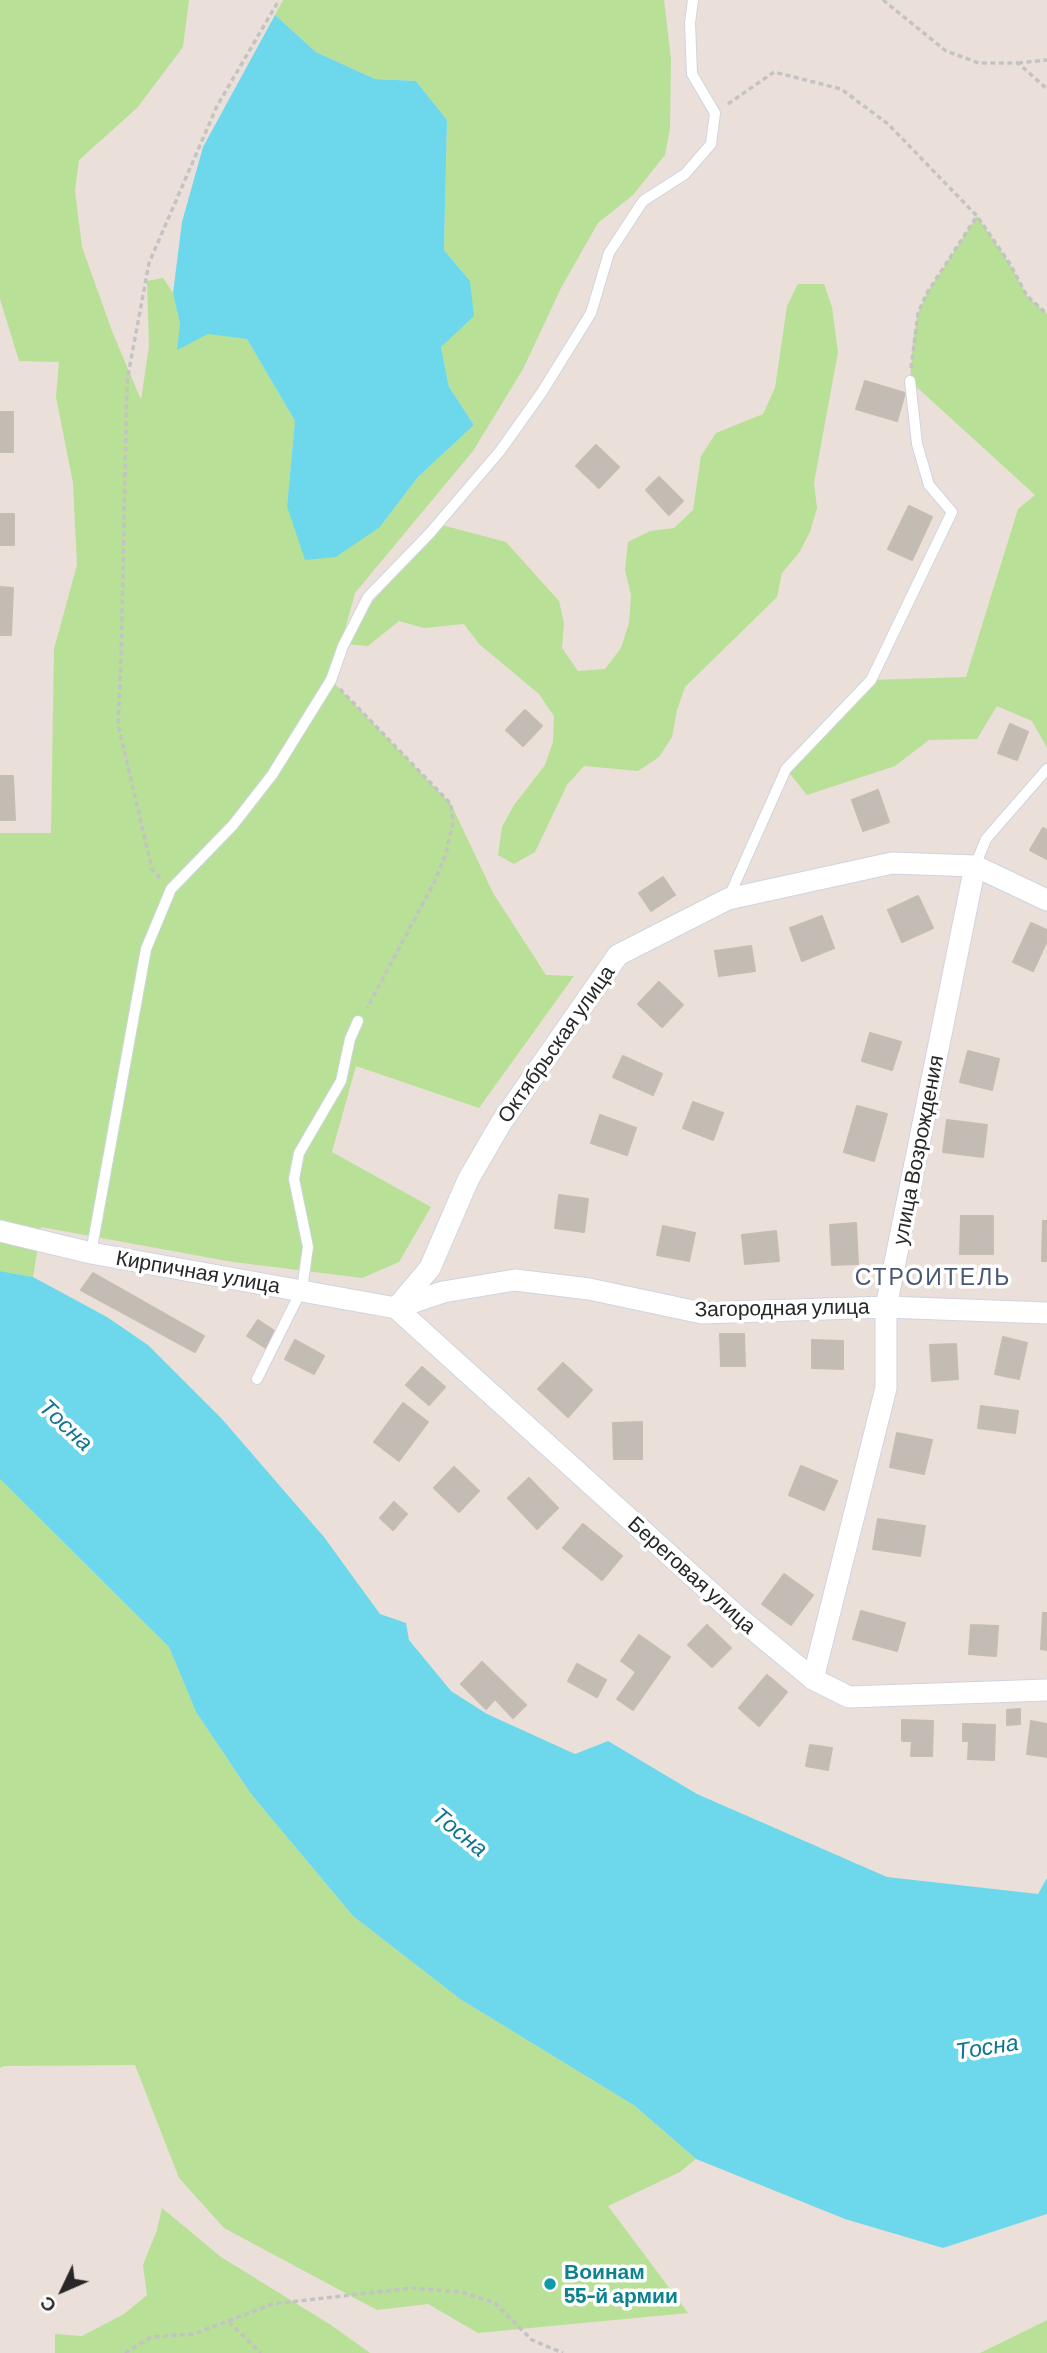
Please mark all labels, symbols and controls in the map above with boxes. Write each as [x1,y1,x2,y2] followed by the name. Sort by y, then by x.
[492,960,620,1128] street label: Октябрьская улица
[887,1053,949,1247] street label: улица Возрождения
[114,1245,282,1299] street label: Кирпичная улица
[856,1263,1010,1291] district label: СТРОИТЕЛЬ
[694,1294,870,1322] street label: Загородная улица
[34,1393,98,1457] water label: Тосна
[623,1511,761,1639] street label: Береговая улица
[427,1801,493,1863] water label: Тосна
[954,2028,1020,2066] water label: Тосна
[28,2255,98,2325] north arrow
[564,2259,678,2309] place label: Воинам 55-й армии
[542,2276,558,2292] marker: Воинам 55-й армии
[34,2292,61,2318] text: С

